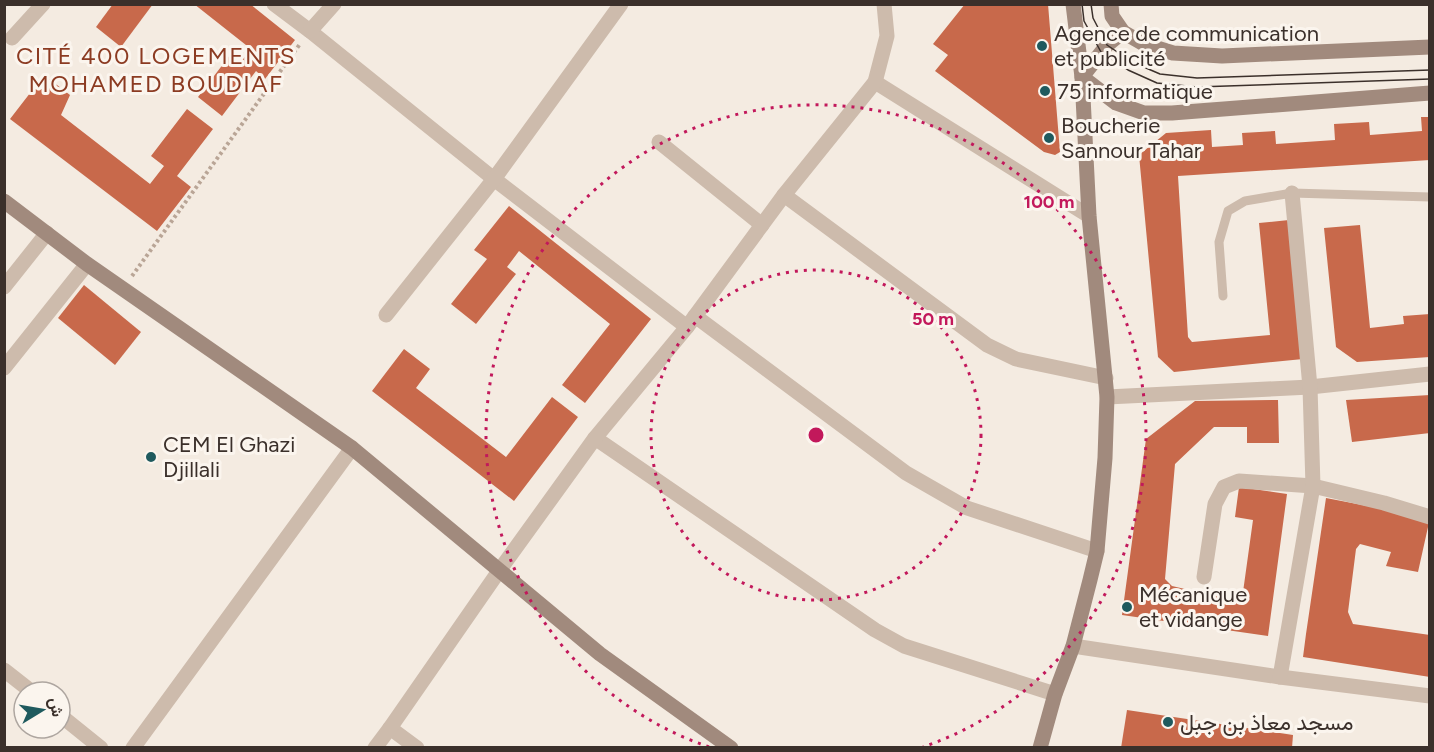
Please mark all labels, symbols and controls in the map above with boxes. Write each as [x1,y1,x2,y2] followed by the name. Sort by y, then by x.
[1054,20,1319,72] place label: Agence de communication et publicité
[1035,39,1049,53] marker: Agence de communication et publicité
[16,41,296,98] district label: CITÉ 400 LOGEMENTS MOHAMED BOUDIAF
[1057,78,1213,105] place label: 75 informatique
[1038,84,1052,98] marker: 75 informatique
[1061,112,1202,164] place label: Boucherie Sannour Tahar
[1042,131,1056,145] marker: Boucherie Sannour Tahar
[1024,191,1074,213] text: 100 m
[912,308,954,330] text: 50 m
[806,425,826,445] centre of rings
[163,431,295,483] place label: CEM El Ghazi Djillali
[144,450,158,464] marker: CEM El Ghazi Djillali
[1139,581,1247,633] place label: Mécanique et vidange
[1120,600,1134,614] marker: Mécanique et vidange
[12,680,72,740] north arrow
[45,696,67,718] text: ش
[1180,709,1353,736] place label: مسجد معاذ بن جبل
[1161,715,1175,729] marker: مسجد معاذ بن جبل

